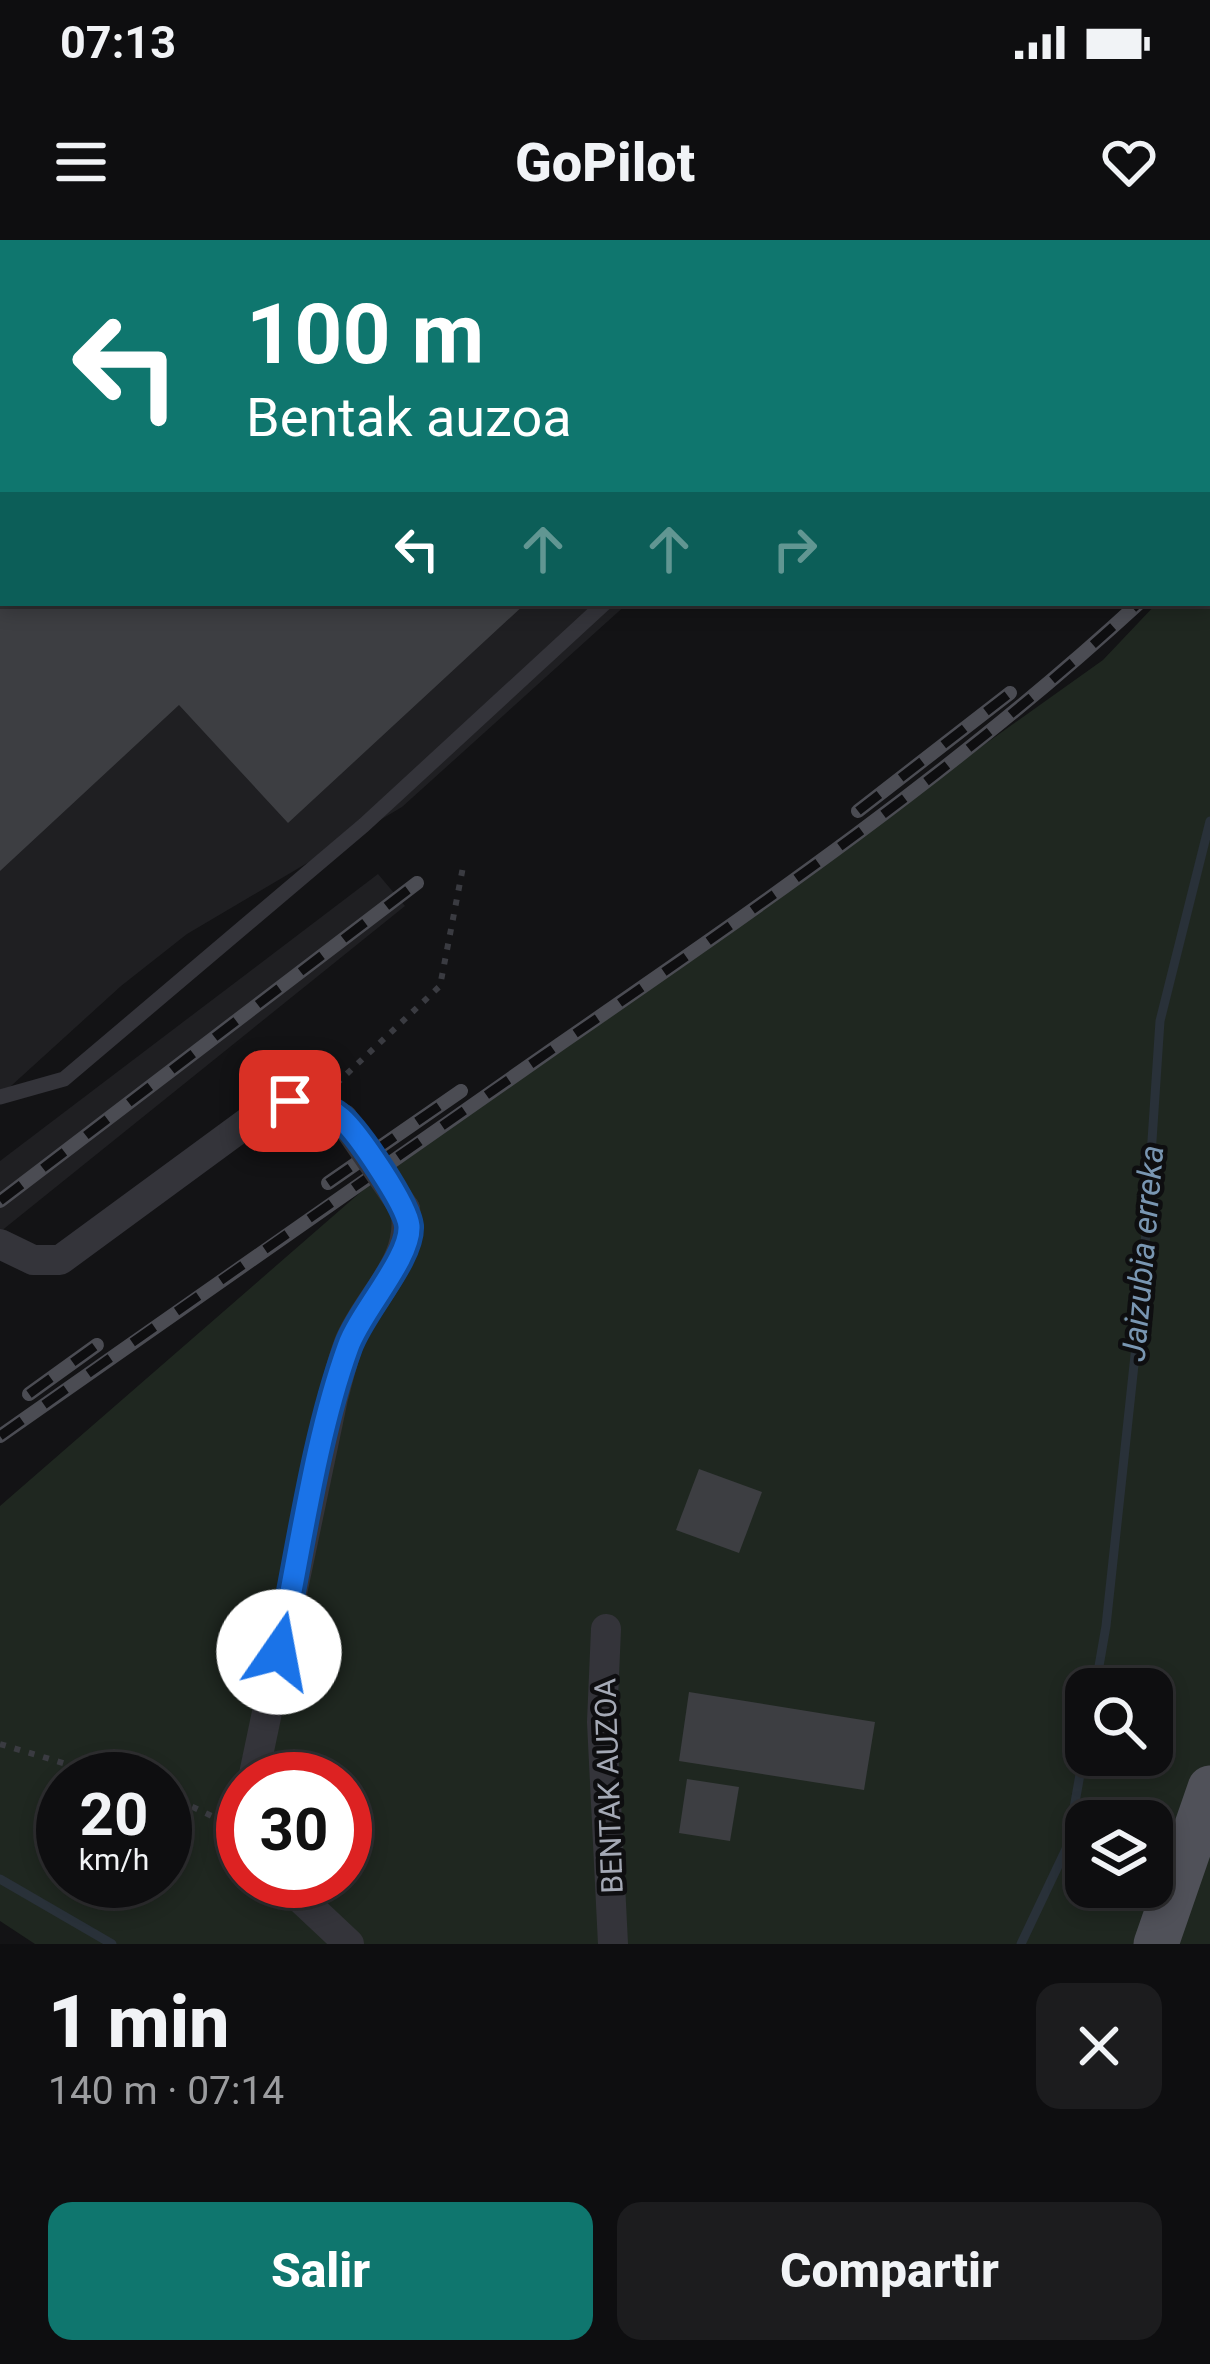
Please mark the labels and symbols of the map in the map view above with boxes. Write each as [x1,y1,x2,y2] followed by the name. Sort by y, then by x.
[239,1050,341,1152] pin
[1114,1143,1171,1363] water label: Jaizubia erreka
[216,1589,342,1715] position arrow
[587,1677,630,1894] street label: BENTAK AUZOA
[216,1752,372,1908] speed limit sign: 30

